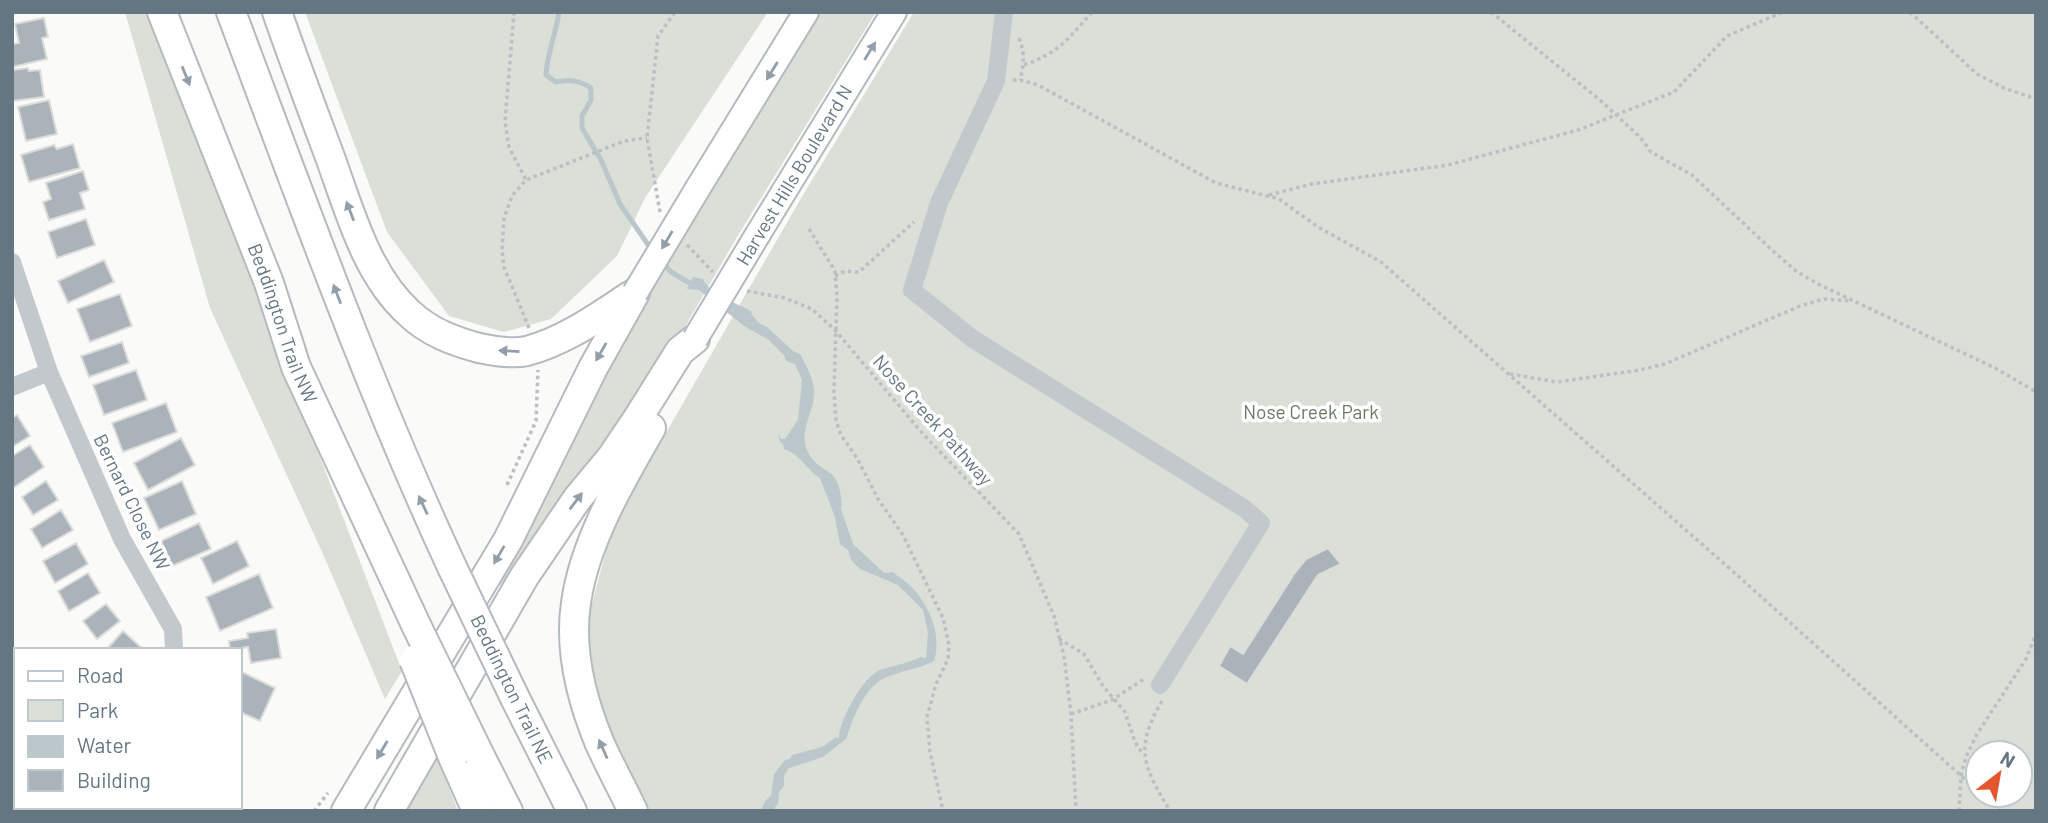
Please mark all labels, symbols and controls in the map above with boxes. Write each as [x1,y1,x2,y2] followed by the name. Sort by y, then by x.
[864,42,877,61] one-way arrow
[765,62,778,81] one-way arrow
[181,66,192,87] one-way arrow
[731,80,857,269] street label: Harvest Hills Boulevard N
[345,201,356,222] one-way arrow
[660,231,673,250] one-way arrow
[244,240,323,407] street label: Beddington Trail NW
[331,284,342,305] one-way arrow
[596,342,608,362] one-way arrow
[497,345,519,356] one-way arrow
[869,350,998,490] street label: Nose Creek Pathway
[1243,400,1379,423] park label: Nose Creek Park
[90,430,176,574] street label: Bernard Close NW
[569,492,583,510] one-way arrow
[418,495,429,515] one-way arrow
[493,545,505,565] one-way arrow
[466,611,558,767] street label: Beddington Trail NE
[14,648,242,809] legend
[77,662,123,687] text: Road
[77,697,118,722] text: Park
[77,732,132,757] text: Water
[597,739,609,759] one-way arrow
[1964,739,2034,809] north arrow
[376,740,388,759] one-way arrow
[1997,746,2019,772] text: N
[77,767,151,792] text: Building

